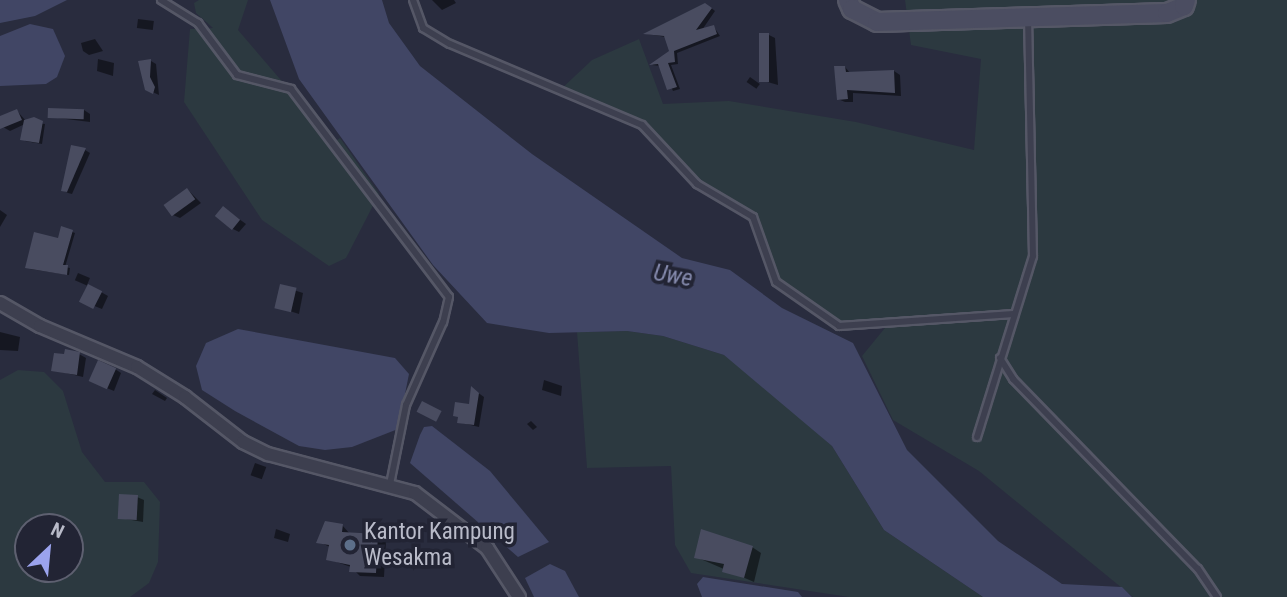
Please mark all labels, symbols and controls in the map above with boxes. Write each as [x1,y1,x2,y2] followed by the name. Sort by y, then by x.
[651,258,695,294] water label: Uwe
[14,513,84,583] north arrow
[47,518,68,543] text: N
[364,518,515,572] place label: Kantor Kampung Wesakma
[342,537,358,553] marker: Kantor Kampung Wesakma

